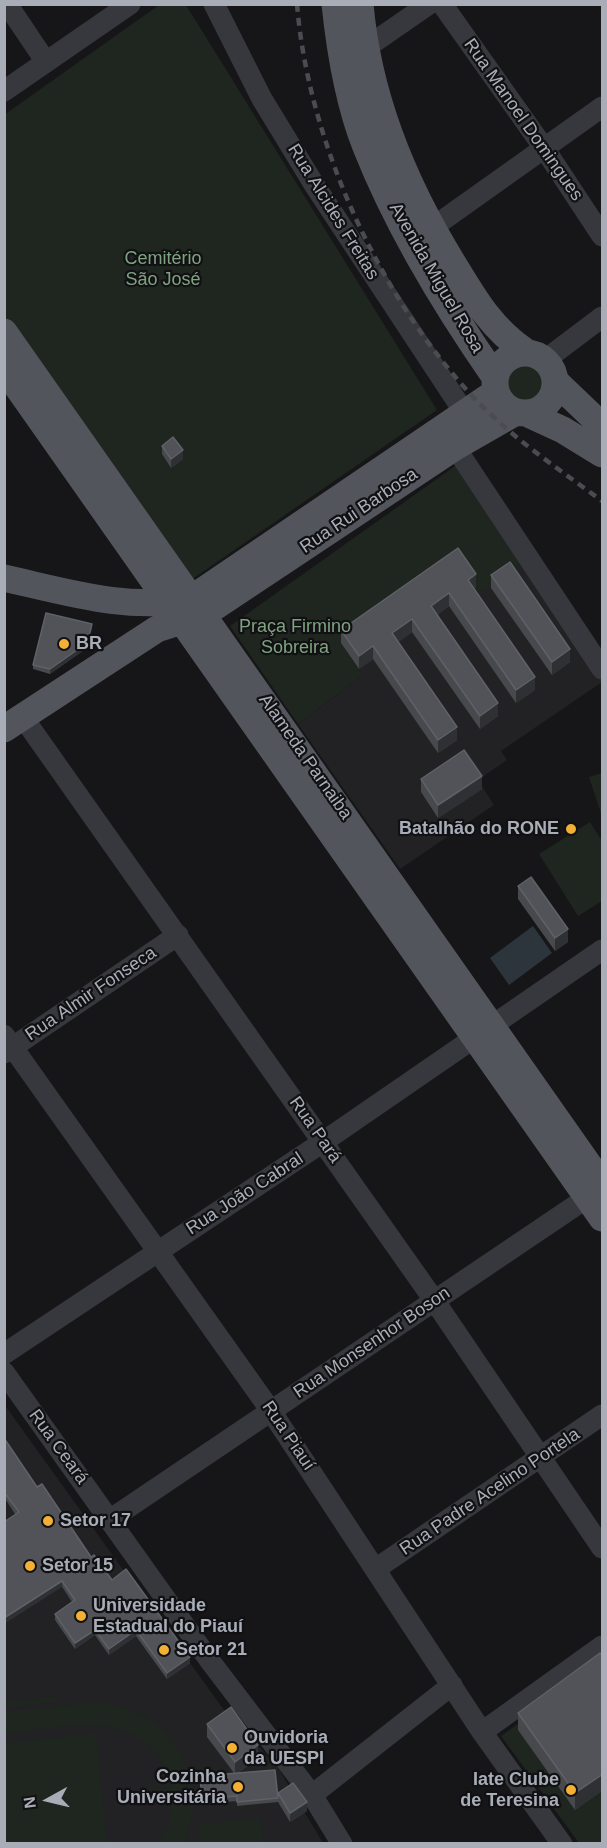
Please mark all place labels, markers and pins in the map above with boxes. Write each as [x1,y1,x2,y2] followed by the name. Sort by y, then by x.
[76,633,102,655] place label: BR
[57,637,71,651] marker: BR
[399,818,559,840] place label: Batalhão do RONE
[564,822,578,836] marker: Batalhão do RONE
[60,1510,131,1532] place label: Setor 17
[41,1514,55,1528] marker: Setor 17
[42,1555,113,1577] place label: Setor 15
[23,1559,37,1573] marker: Setor 15
[93,1595,243,1638] place label: Universidade Estadual do Piauí
[74,1609,88,1623] marker: Universidade Estadual do Piauí
[176,1639,247,1661] place label: Setor 21
[157,1643,171,1657] marker: Setor 21
[244,1727,328,1770] place label: Ouvidoria da UESPI
[225,1741,239,1755] marker: Ouvidoria da UESPI
[117,1766,226,1808] place label: Cozinha Universitária
[460,1769,559,1812] place label: Iate Clube de Teresina
[231,1780,245,1794] marker: Cozinha Universitária
[564,1783,578,1797] marker: Iate Clube de Teresina

